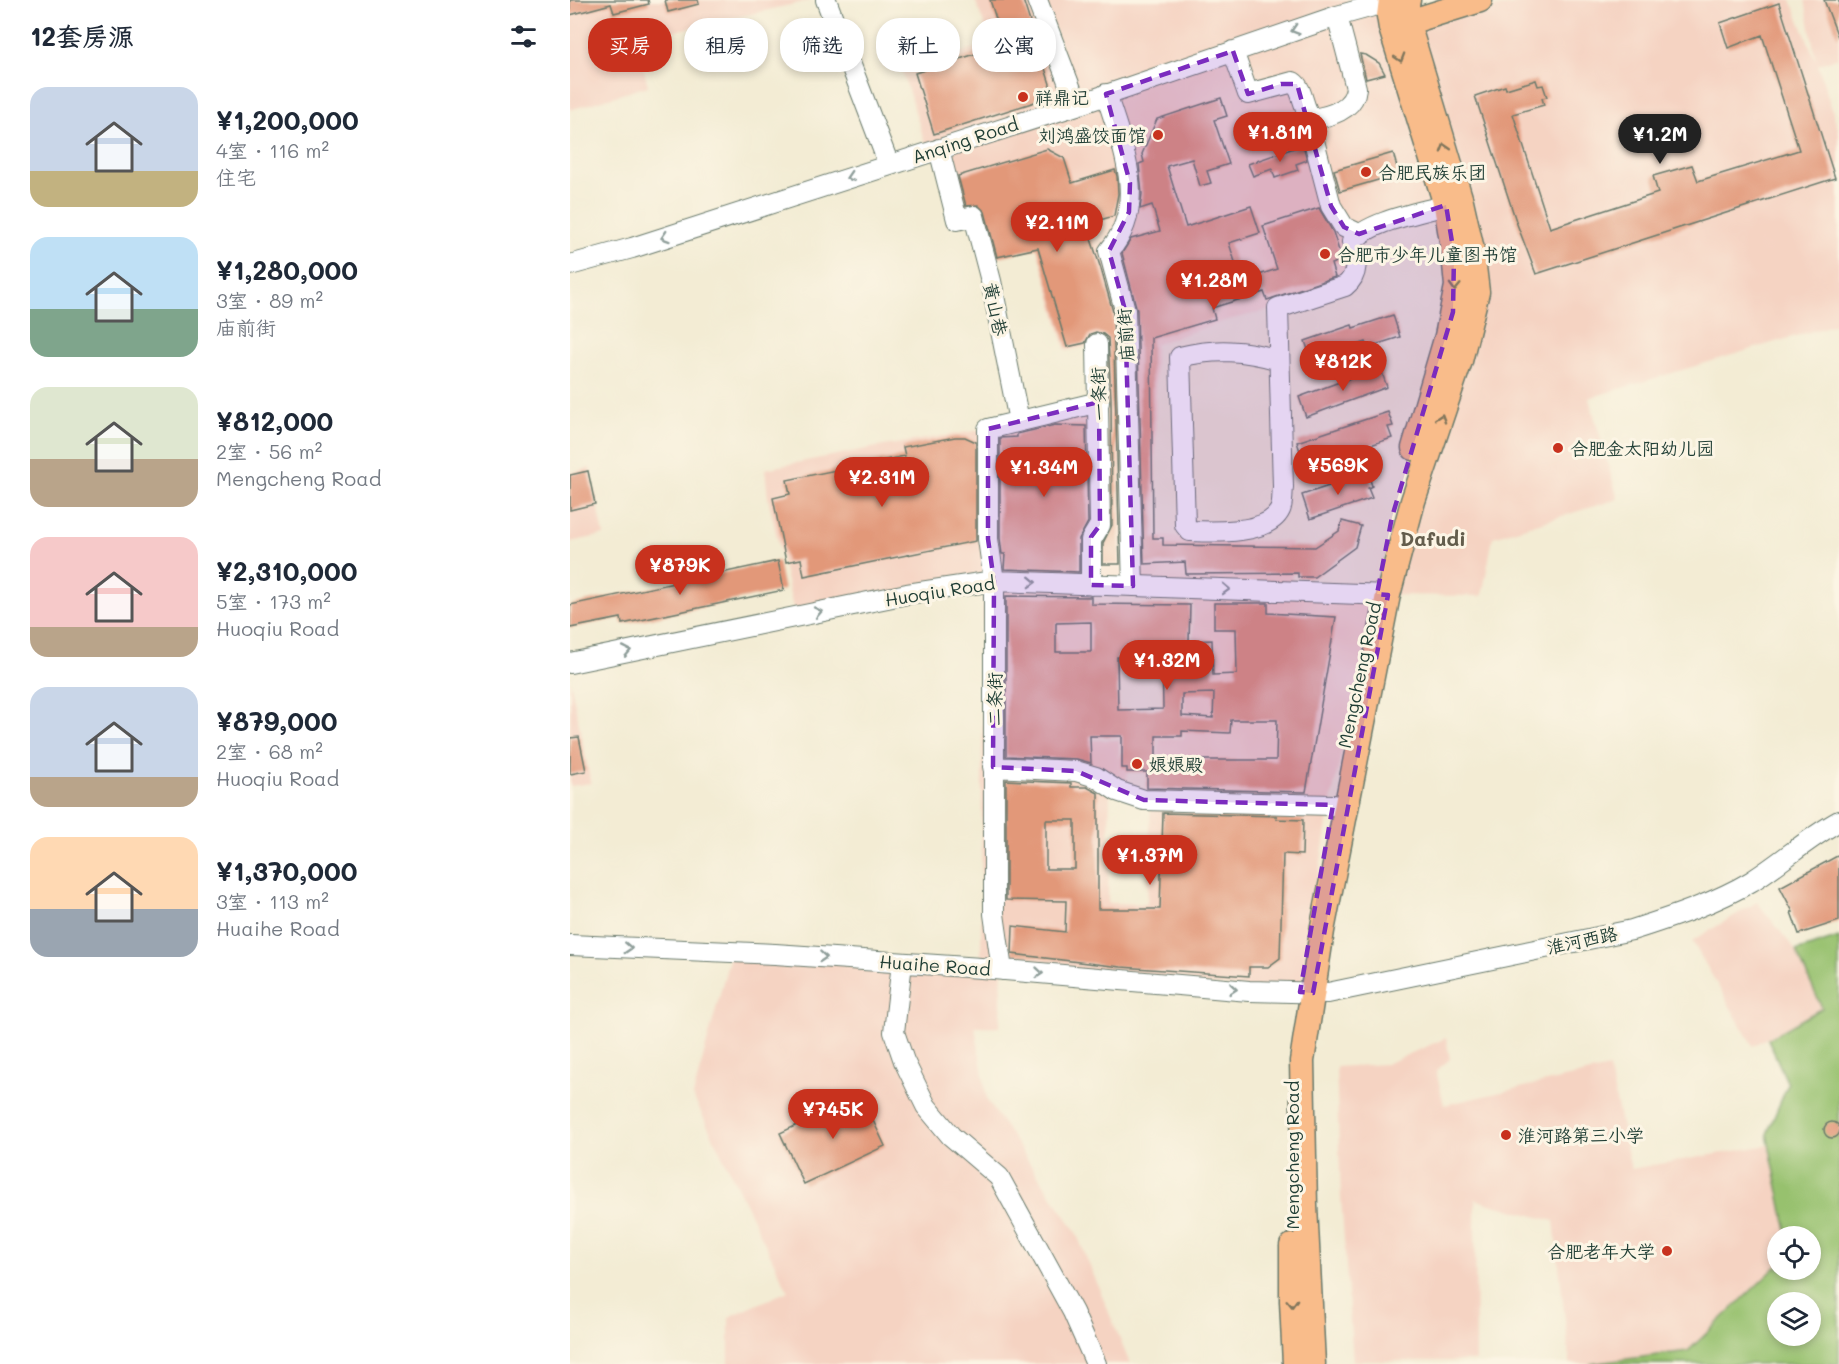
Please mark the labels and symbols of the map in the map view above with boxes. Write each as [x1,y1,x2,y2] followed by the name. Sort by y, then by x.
[1290,23,1301,36] one-way arrow
[1393,52,1405,63] one-way arrow
[1035,85,1089,109] place label: 祥鼎记
[1016,90,1030,104] marker: 祥鼎记
[909,112,1021,168] street label: Anqing Road
[1231,112,1329,163] pin: ¥1.81M
[1618,114,1702,165] pin: ¥1.2M
[1038,123,1146,147] place label: 刘鸿盛饺面馆
[1151,128,1165,142] marker: 刘鸿盛饺面馆
[1440,143,1452,154] one-way arrow
[1378,160,1486,184] place label: 合肥民族乐团
[1359,165,1373,179] marker: 合肥民族乐团
[845,170,856,182] one-way arrow
[1008,202,1106,253] pin: ¥2.11M
[660,230,671,242] one-way arrow
[1337,242,1517,266] place label: 合肥市少年儿童图书馆
[1318,247,1332,261] marker: 合肥市少年儿童图书馆
[1165,260,1263,311] pin: ¥1.28M
[979,280,1013,338] street label: 黄山巷
[1449,283,1462,292] one-way arrow
[1111,307,1139,363] street label: 庙前街
[1301,341,1385,392] pin: ¥812K
[1085,367,1111,421] street label: 一条街
[1433,413,1446,424] one-way arrow
[1570,436,1714,460] place label: 合肥金太阳幼儿园
[1551,441,1565,455] marker: 合肥金太阳幼儿园
[1296,445,1380,496] pin: ¥569K
[995,447,1093,498] pin: ¥1.34M
[833,457,931,508] pin: ¥2.31M
[1400,525,1466,551] district label: Dafudi
[638,545,722,596] pin: ¥879K
[883,570,997,612] street label: Huoqiu Road
[1027,576,1036,589] one-way arrow
[1222,583,1231,596] one-way arrow
[1332,600,1386,750] street label: Mengcheng Road
[813,606,823,619] one-way arrow
[1118,640,1216,691] pin: ¥1.32M
[622,645,632,658] one-way arrow
[982,672,1006,726] street label: 二条街
[1149,752,1203,776] place label: 娘娘殿
[1130,757,1144,771] marker: 娘娘殿
[1101,835,1199,886] pin: ¥1.37M
[1544,921,1620,959] street label: 淮河西路
[624,941,633,954] one-way arrow
[879,949,991,981] street label: Huaihe Road
[819,951,828,964] one-way arrow
[1034,966,1043,979] one-way arrow
[1228,982,1237,995] one-way arrow
[1280,1081,1304,1229] street label: Mengcheng Road
[791,1089,875,1140] pin: ¥745K
[1518,1123,1644,1147] place label: 淮河路第三小学
[1499,1128,1513,1142] marker: 淮河路第三小学
[1547,1239,1655,1263] place label: 合肥老年大学
[1660,1244,1674,1258] marker: 合肥老年大学
[1286,1299,1299,1308] one-way arrow

